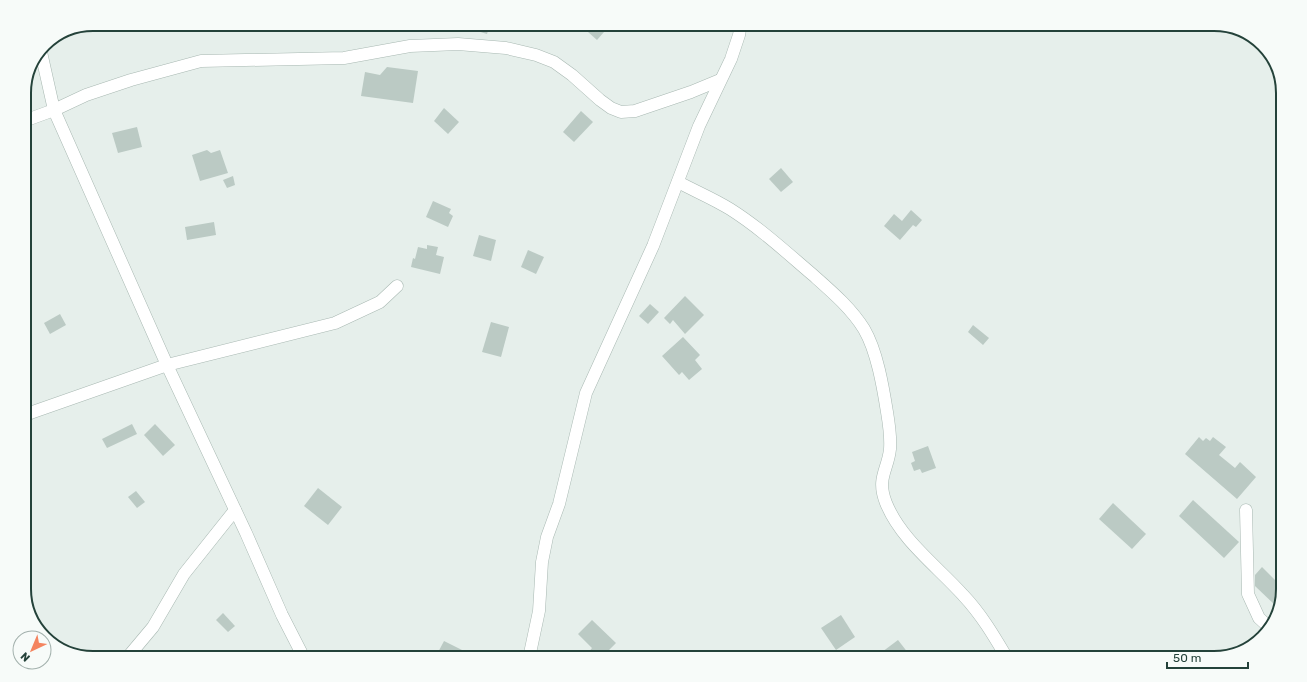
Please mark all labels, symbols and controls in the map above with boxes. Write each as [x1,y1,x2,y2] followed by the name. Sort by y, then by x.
[12,630,52,670] north arrow
[1167,644,1248,670] scale bar
[18,649,33,664] text: N
[1173,651,1201,665] text: 50 m

